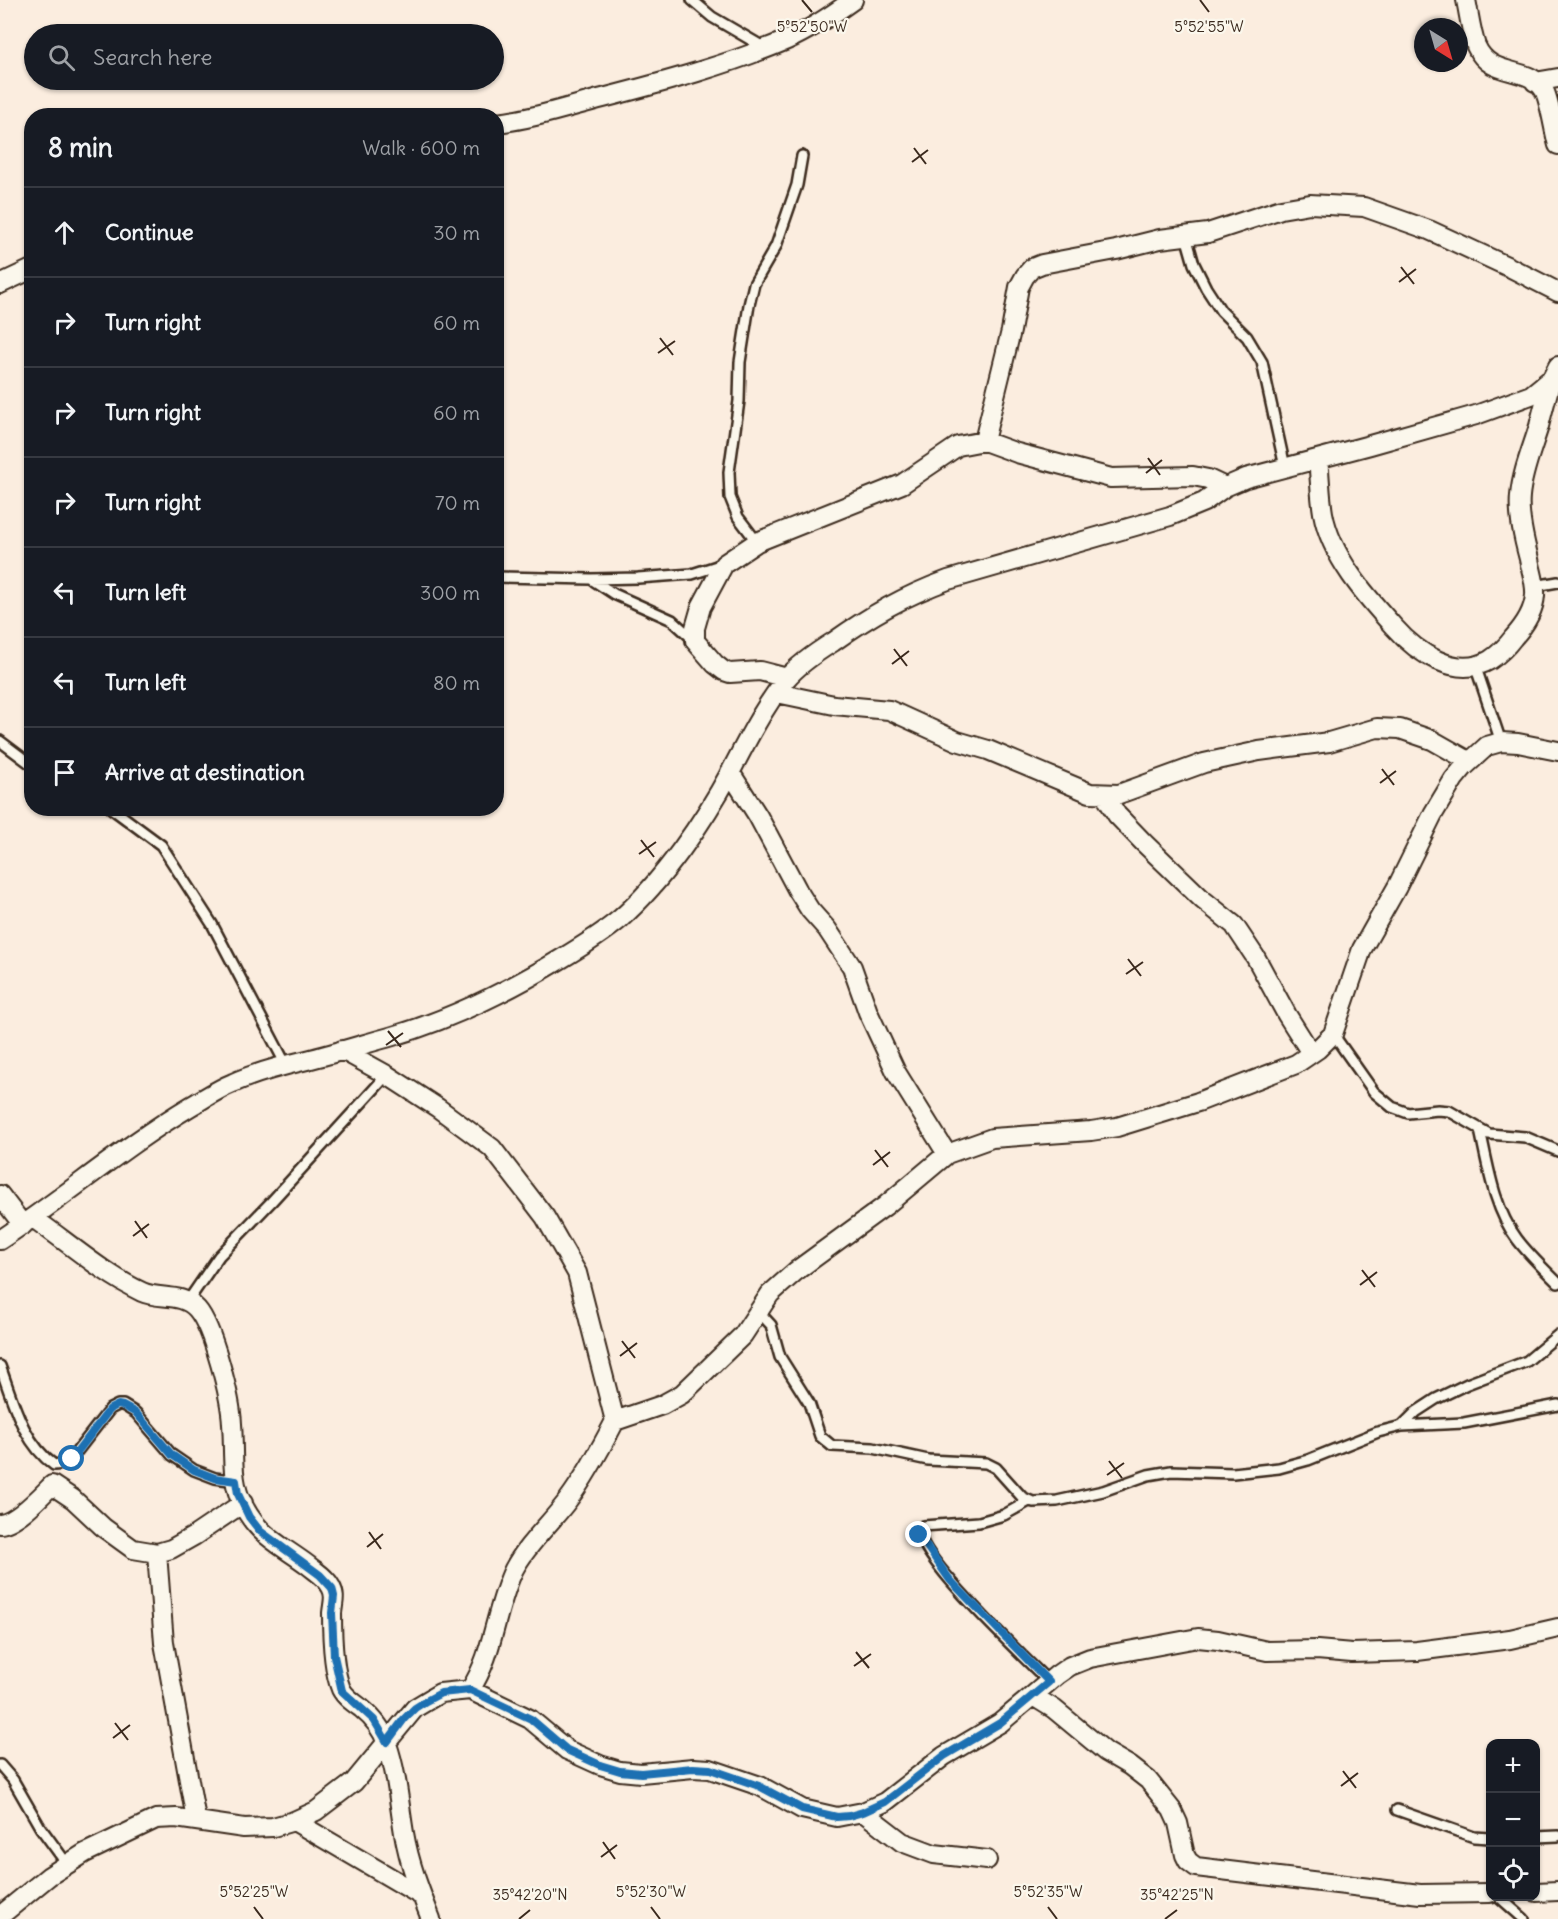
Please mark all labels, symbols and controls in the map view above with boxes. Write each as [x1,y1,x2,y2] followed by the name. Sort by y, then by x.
[777,17,848,36] text: 5°52'50"W
[1174,17,1244,36] text: 5°52'55"W
[1414,18,1468,72] north arrow
[24,24,504,90] search box
[45,41,78,74] icon: search
[93,43,212,71] text: Search here
[48,131,113,164] text: 8 min
[362,135,480,160] text: Walk · 600 m
[48,216,81,249] icon: ahead
[105,218,194,246] text: Continue
[433,220,480,245] text: 30 m
[48,306,81,339] icon: right
[105,308,201,336] text: Turn right
[433,310,480,335] text: 60 m
[48,396,81,429] icon: right
[105,398,201,426] text: Turn right
[433,400,480,425] text: 60 m
[48,486,81,519] icon: right
[105,488,201,516] text: Turn right
[435,490,480,515] text: 70 m
[48,576,81,609] icon: left
[105,578,186,606] text: Turn left
[420,580,480,605] text: 300 m
[48,666,81,699] icon: left
[105,668,186,696] text: Turn left
[433,670,480,695] text: 80 m
[48,756,81,789] icon: arrive
[105,758,305,786] text: Arrive at destination
[58,1445,84,1471] route start
[905,1521,931,1547] route end
[1486,1739,1540,1901] map controls
[1486,1739,1540,1793] button: +
[1486,1793,1540,1847] button: −
[1486,1847,1540,1901] button: locate
[220,1882,289,1901] text: 5°52'25"W
[616,1882,687,1901] text: 5°52'30"W
[1013,1882,1083,1901] text: 5°52'35"W
[492,1885,568,1904] text: 35°42'20"N
[1140,1885,1214,1904] text: 35°42'25"N

